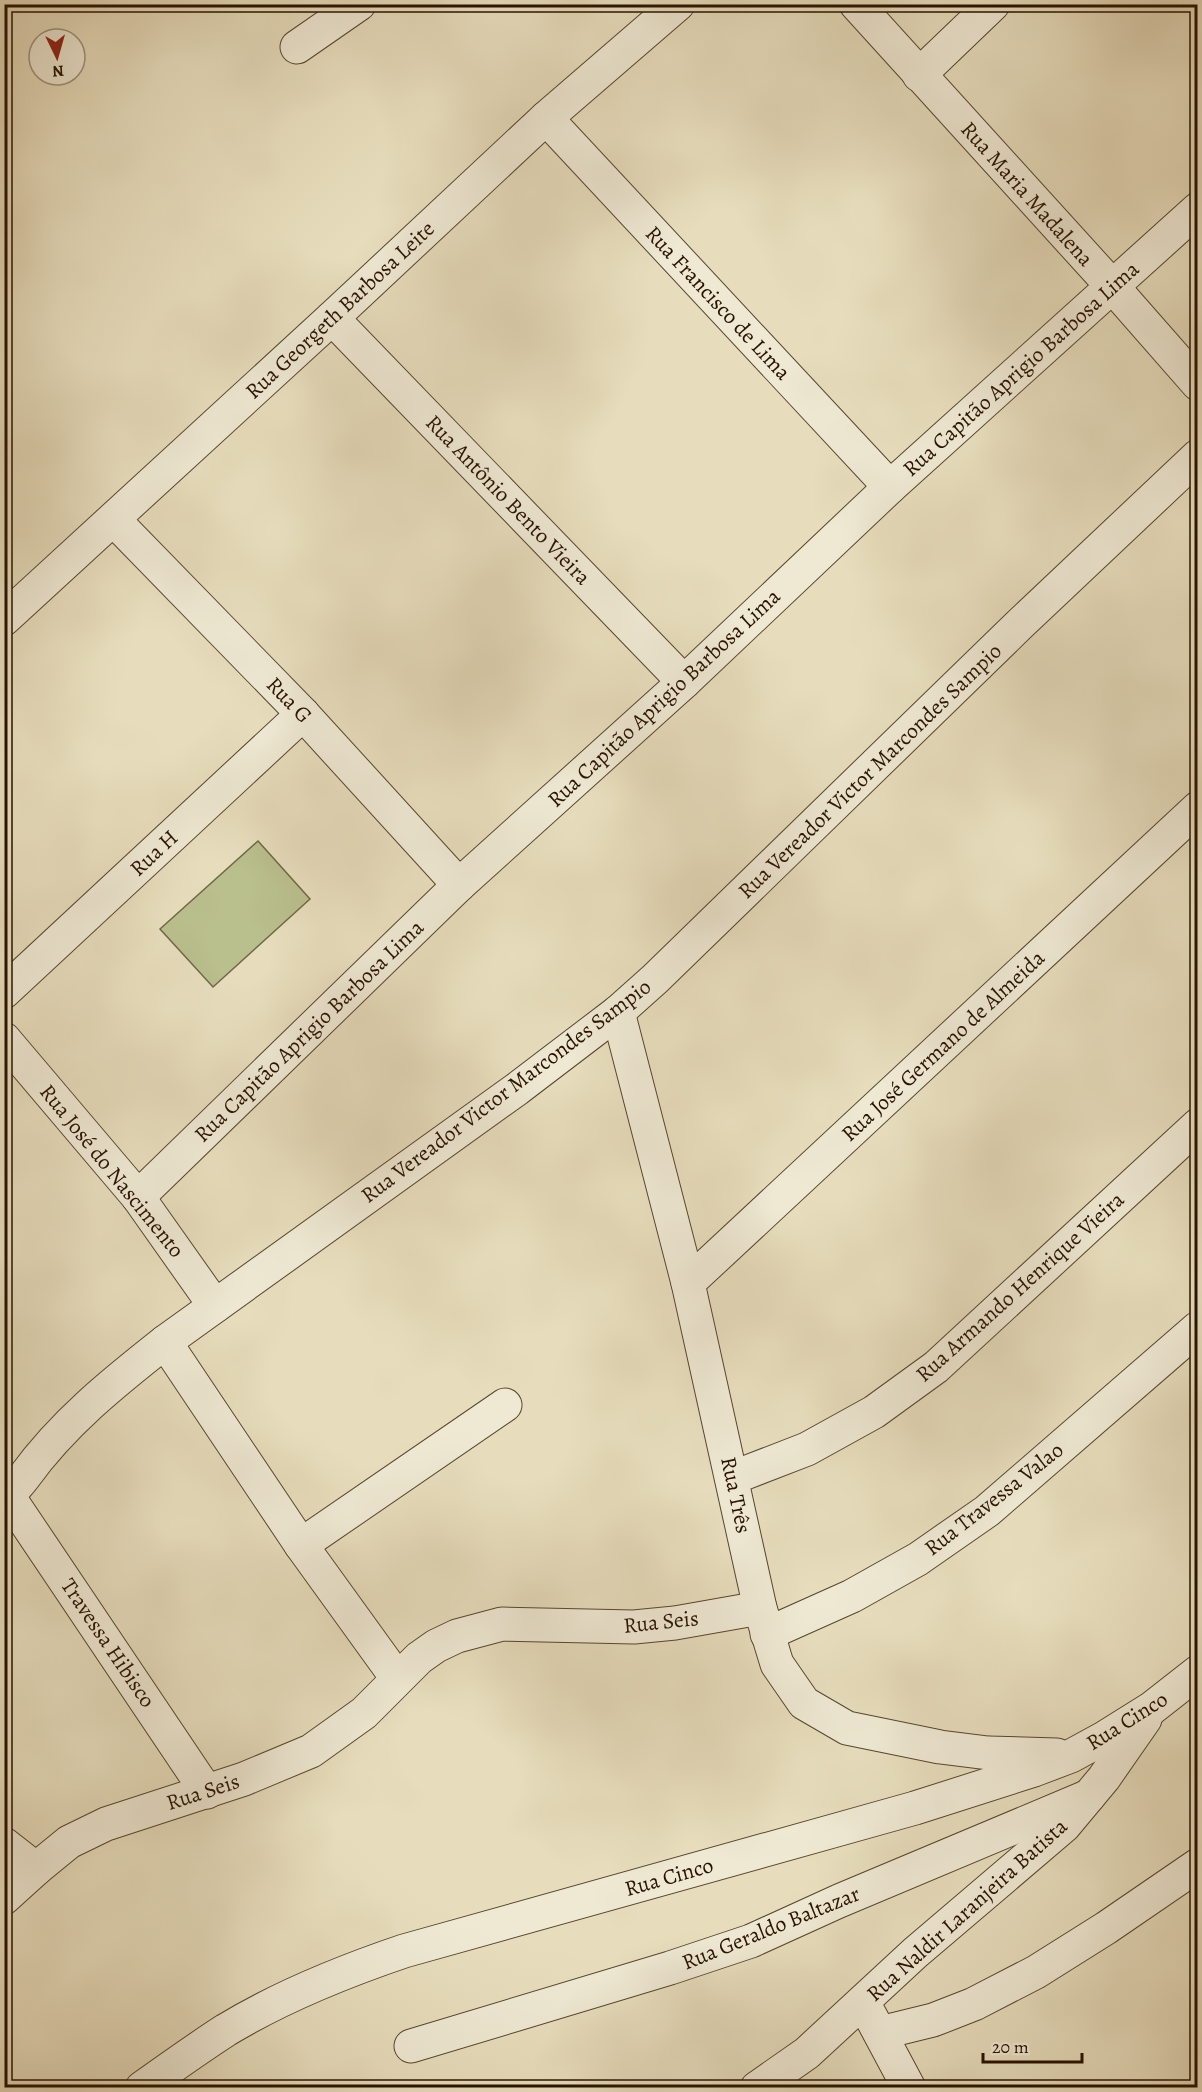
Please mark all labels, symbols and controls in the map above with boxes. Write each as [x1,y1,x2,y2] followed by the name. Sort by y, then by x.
[27,27,87,87] north arrow
[51,59,65,82] text: N
[954,115,1101,274] street label: Rua Maria Madalena
[239,214,441,406] street label: Rua Georgeth Barbosa Leite
[638,219,798,387] street label: Rua Francisco de Lima
[896,254,1146,483] street label: Rua Capitão Aprigio Barbosa Lima
[419,408,598,592] street label: Rua Antônio Bento Vieira
[541,581,788,814] street label: Rua Capitão Aprigio Barbosa Lima
[731,636,1009,905] street label: Rua Vereador Victor Marcondes Sampio
[259,670,319,730] street label: Rua G
[123,823,185,883] street label: Rua H
[188,913,431,1149] street label: Rua Capitão Aprigio Barbosa Lima
[835,943,1052,1148] street label: Rua José Germano de Almeida
[355,972,657,1210] street label: Rua Vereador Victor Marcondes Sampio
[33,1078,191,1264] street label: Rua José do Nascimento
[909,1185,1131,1389] street label: Rua Armando Henrique Vieira
[918,1435,1070,1563] street label: Rua Travessa Valao
[713,1454,759,1536] street label: Rua Três
[54,1573,162,1713] street label: Travessa Hibisco
[622,1603,700,1641] street label: Rua Seis
[1081,1684,1174,1758] street label: Rua Cinco
[162,1766,244,1818] street label: Rua Seis
[860,1811,1074,2008] street label: Rua Naldir Laranjeira Batista
[621,1850,717,1904] street label: Rua Cinco
[678,1879,864,1977] street label: Rua Geraldo Baltazar
[983,2026,1082,2064] scale bar
[992,2035,1029,2059] text: 20 m

